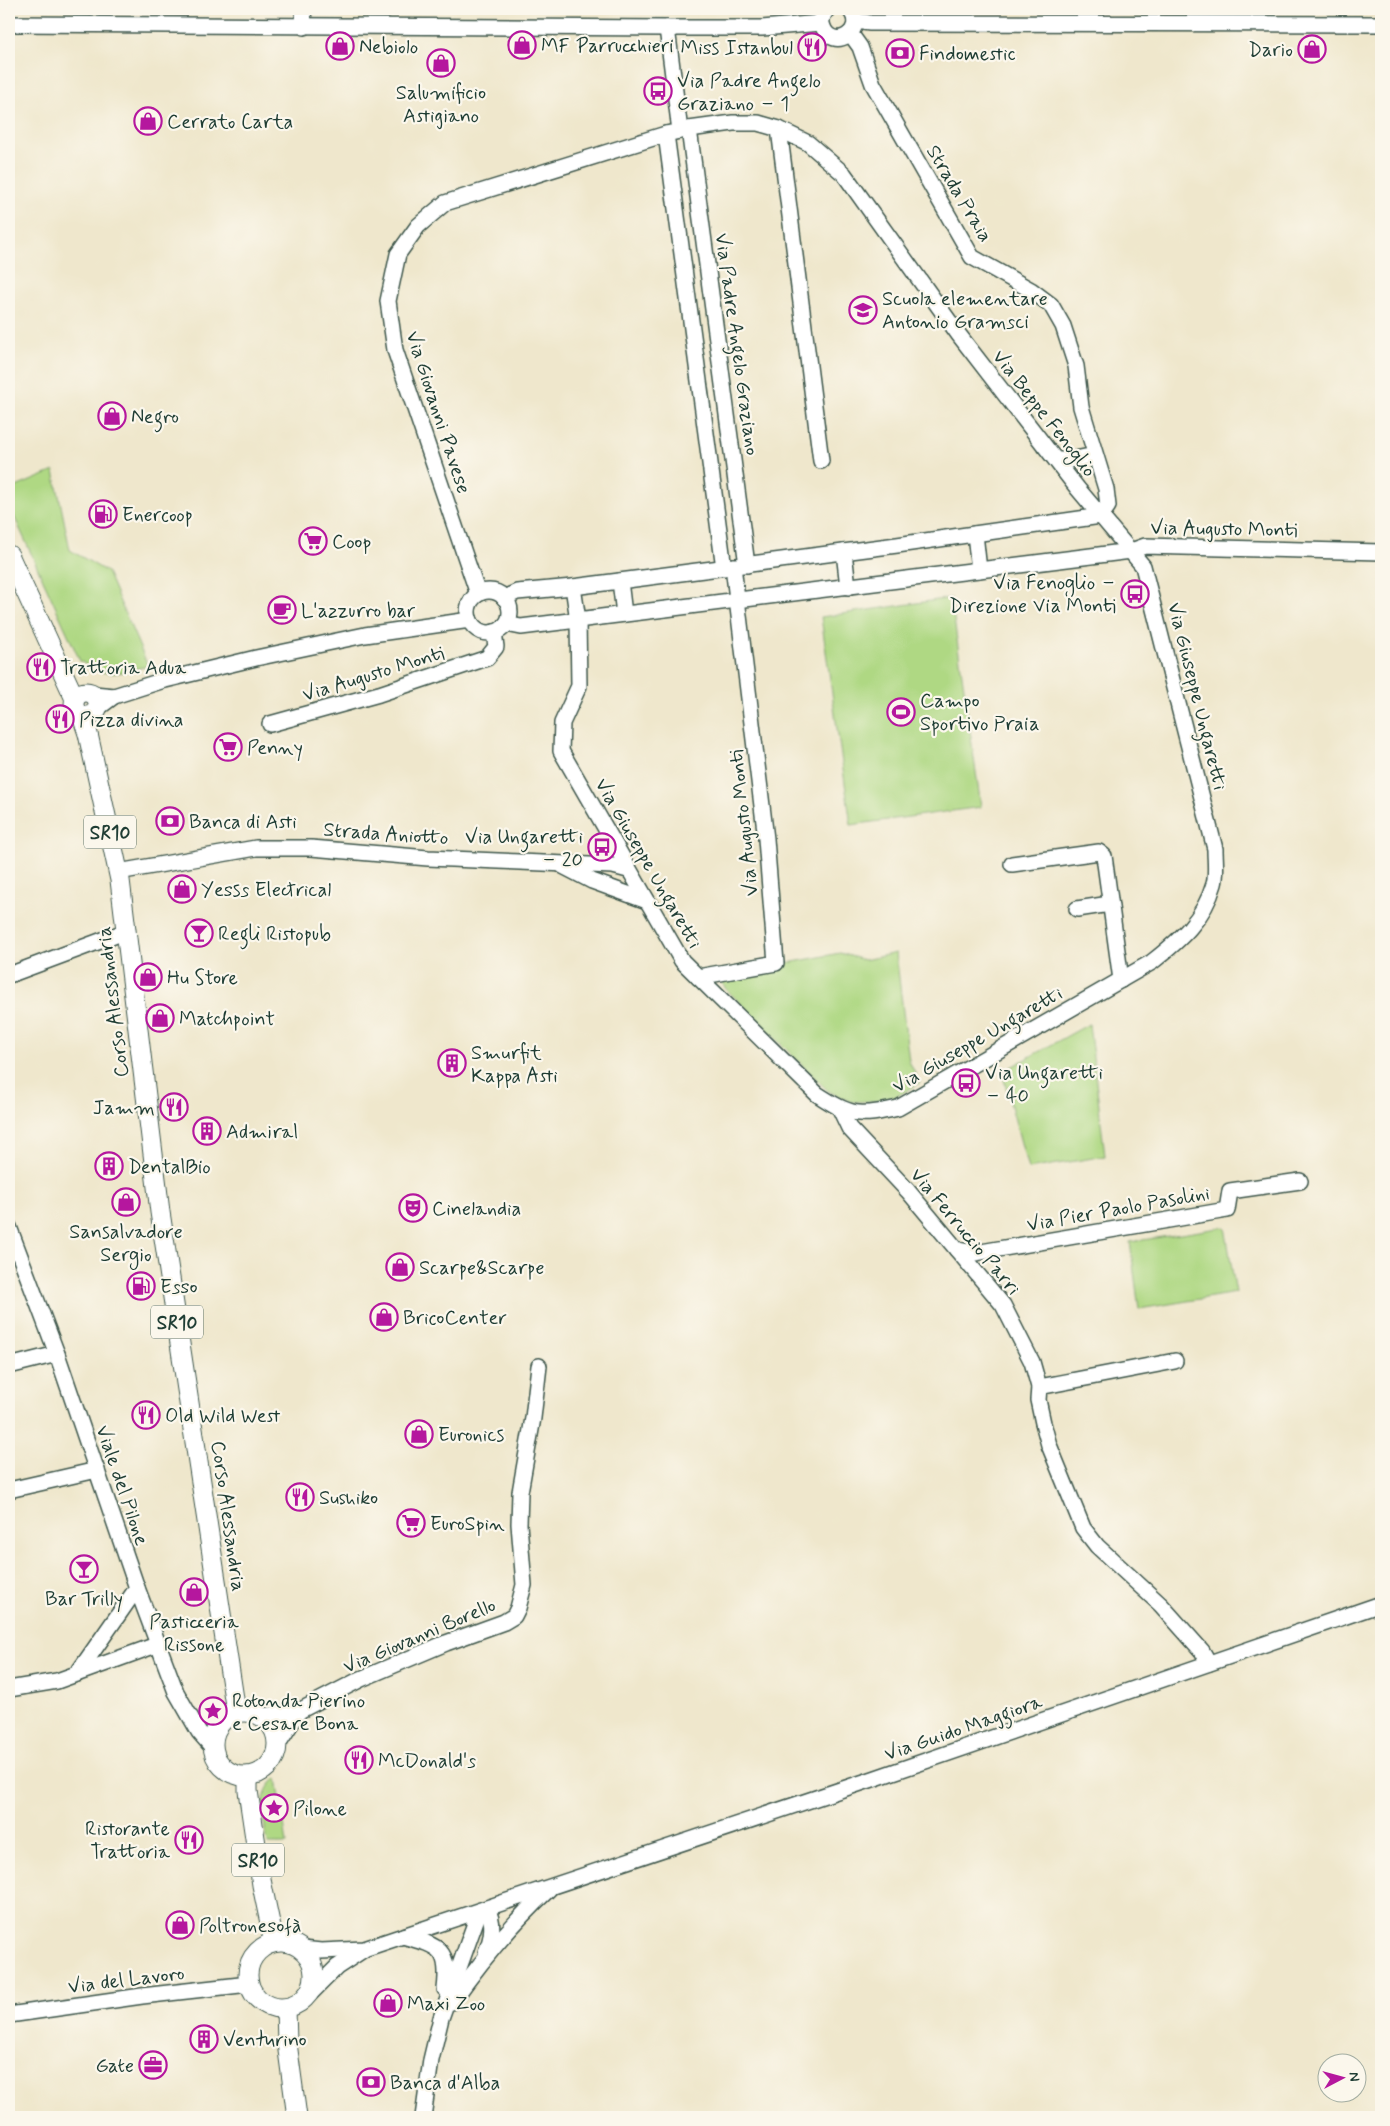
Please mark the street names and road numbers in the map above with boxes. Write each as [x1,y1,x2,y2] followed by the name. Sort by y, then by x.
[919,140,998,247] street label: Strada Praia
[706,231,765,457] street label: Via Padre Angelo Graziano
[399,328,477,497] street label: Via Giovanni Pavese
[985,345,1102,484] street label: Via Beppe Fenoglio
[1150,515,1298,544] street label: Via Augusto Monti
[1158,600,1233,794] street label: Via Giuseppe Ungaretti
[299,640,448,709] street label: Via Augusto Monti
[723,748,766,897] street label: Via Augusto Monti
[586,774,708,955] street label: Via Giuseppe Ungaretti
[84,816,136,849] road number: SR10
[322,817,449,852] street label: Strada Aniotto
[91,925,136,1079] street label: Corso Alessandria
[888,980,1069,1102] street label: Via Giuseppe Ungaretti
[903,1162,1026,1301] street label: Via Ferruccio Parri
[1025,1180,1212,1239] street label: Via Pier Paolo Pasolini
[151,1305,203,1338] road number: SR10
[88,1422,155,1549] street label: Viale del Pilone
[204,1439,251,1593] street label: Corso Alessandria
[339,1592,500,1681] street label: Via Giovanni Borello
[881,1688,1048,1770] street label: Via Guido Maggiora
[232,1844,284,1876] road number: SR10
[66,1960,186,2001] street label: Via del Lavoro

